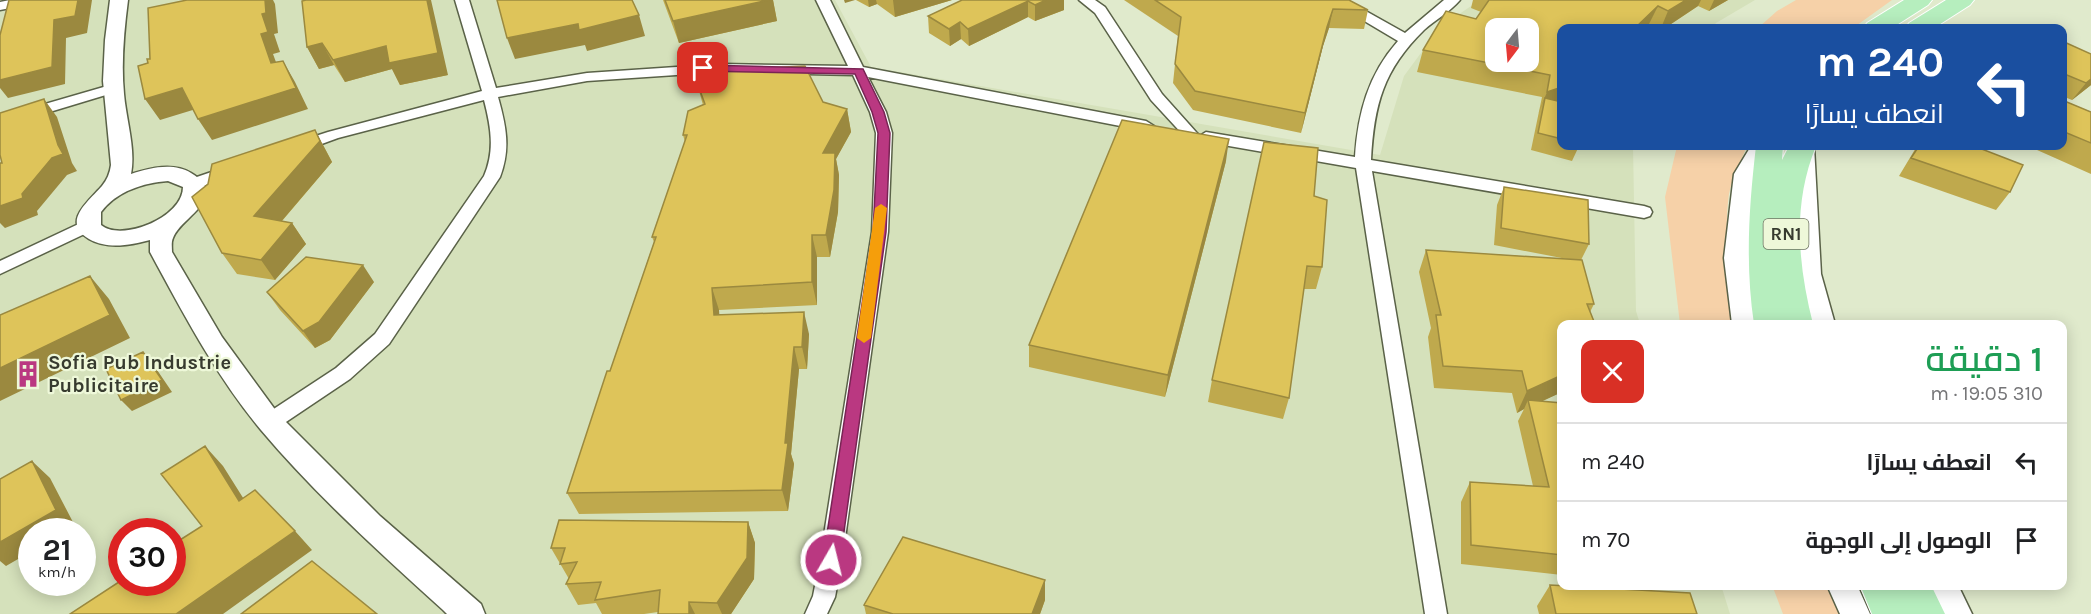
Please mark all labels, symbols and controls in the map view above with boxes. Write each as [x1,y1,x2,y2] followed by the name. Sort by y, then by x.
[1485,18,1539,72] north arrow
[1485,18,1539,72] map controls
[1817,37,1944,87] text: 240 m
[677,42,728,93] pin
[1965,48,2043,126] icon: left
[686,51,719,84] icon: arrive
[1804,98,1944,130] text: انعطف يسارًا
[1764,219,1808,249] road number: RN1
[1926,338,2043,380] text: 1 دقيقة
[1581,340,1644,403] button: close
[48,351,231,397] place label: Sofia Pub Industrie Publicitaire
[13,359,43,389] building icon: Sofia Pub Industrie Publicitaire
[1930,382,2043,405] text: 310 m · 19:05
[2010,446,2043,479] icon: left
[1581,449,1645,475] text: 240 m
[1866,450,1992,476] text: انعطف يسارًا
[108,518,186,596] speed limit sign: 30
[2010,524,2043,557] icon: arrive
[1581,527,1630,553] text: 70 m
[799,528,863,592] position arrow
[1806,528,1992,554] text: الوصول إلى الوجهة
[43,532,71,568] text: 21
[38,563,76,581] text: km/h

